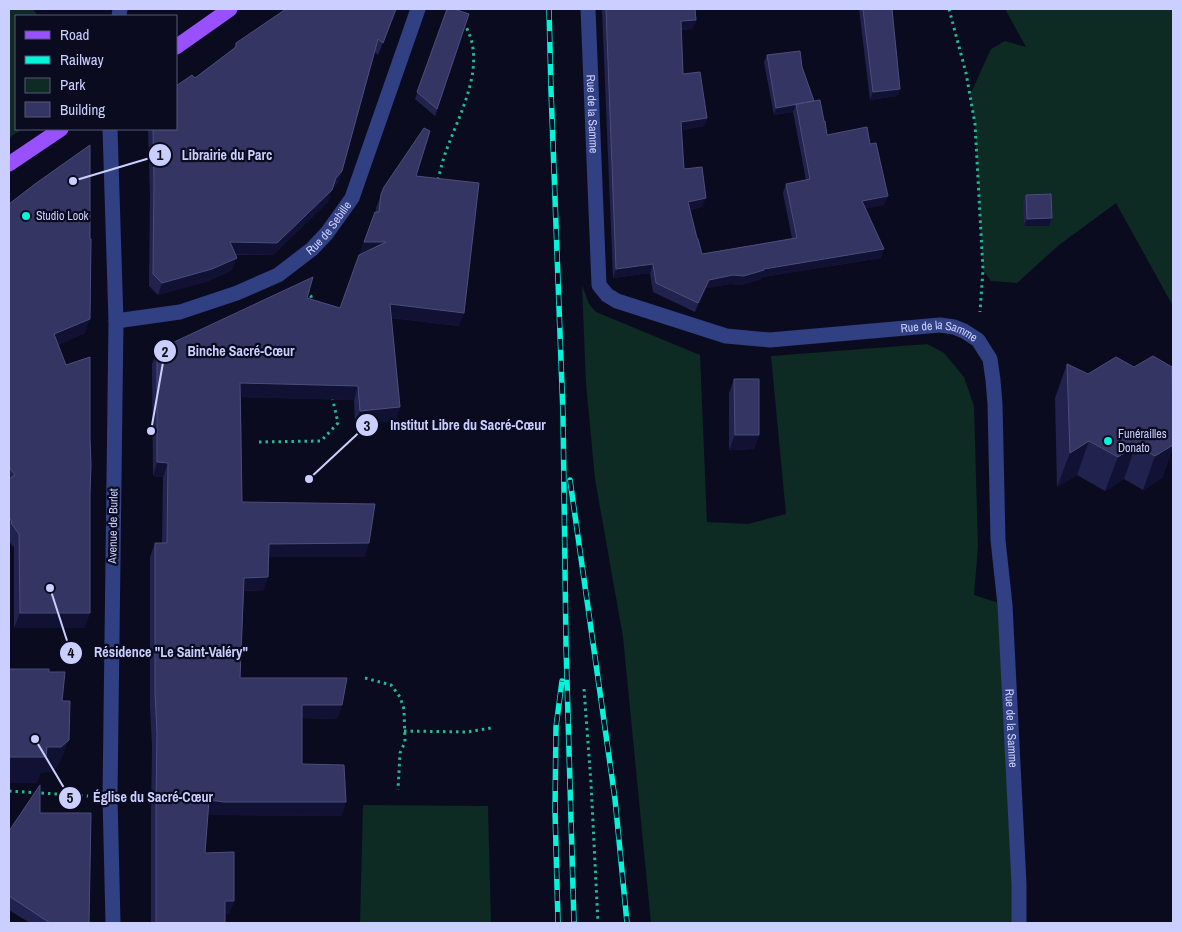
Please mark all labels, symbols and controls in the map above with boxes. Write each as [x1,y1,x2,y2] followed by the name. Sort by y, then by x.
[15,15,178,130] legend
[60,24,89,45] text: Road
[60,49,105,70] text: Railway
[60,74,86,95] text: Park
[583,74,602,154] street label: Rue de la Samme
[60,99,105,120] text: Building
[147,141,283,170] callout: Librairie du Parc
[157,144,164,165] text: 1
[182,146,272,164] text: Librairie du Parc
[303,198,355,259] street label: Rue de Sebille
[36,208,89,224] place label: Studio Look
[20,210,32,222] marker: Studio Look
[900,317,981,346] street label: Rue de la Samme
[153,337,305,366] callout: Binche Sacré-Cœur
[162,341,169,362] text: 2
[187,342,295,360] text: Binche Sacré-Cœur
[355,411,556,440] callout: Institut Libre du Sacré-Cœur
[364,415,371,436] text: 3
[390,416,546,434] text: Institut Libre du Sacré-Cœur
[1118,426,1167,456] place label: Funérailles Donato
[1102,435,1114,447] marker: Funérailles Donato
[104,488,122,565] street label: Avenue de Burlet
[59,638,258,667] callout: Résidence "Le Saint-Valéry"
[68,642,75,663] text: 4
[94,643,248,661] text: Résidence "Le Saint-Valéry"
[1001,688,1021,768] street label: Rue de la Samme
[58,783,223,812] callout: Église du Sacré-Cœur
[67,787,74,808] text: 5
[93,788,213,806] text: Église du Sacré-Cœur

